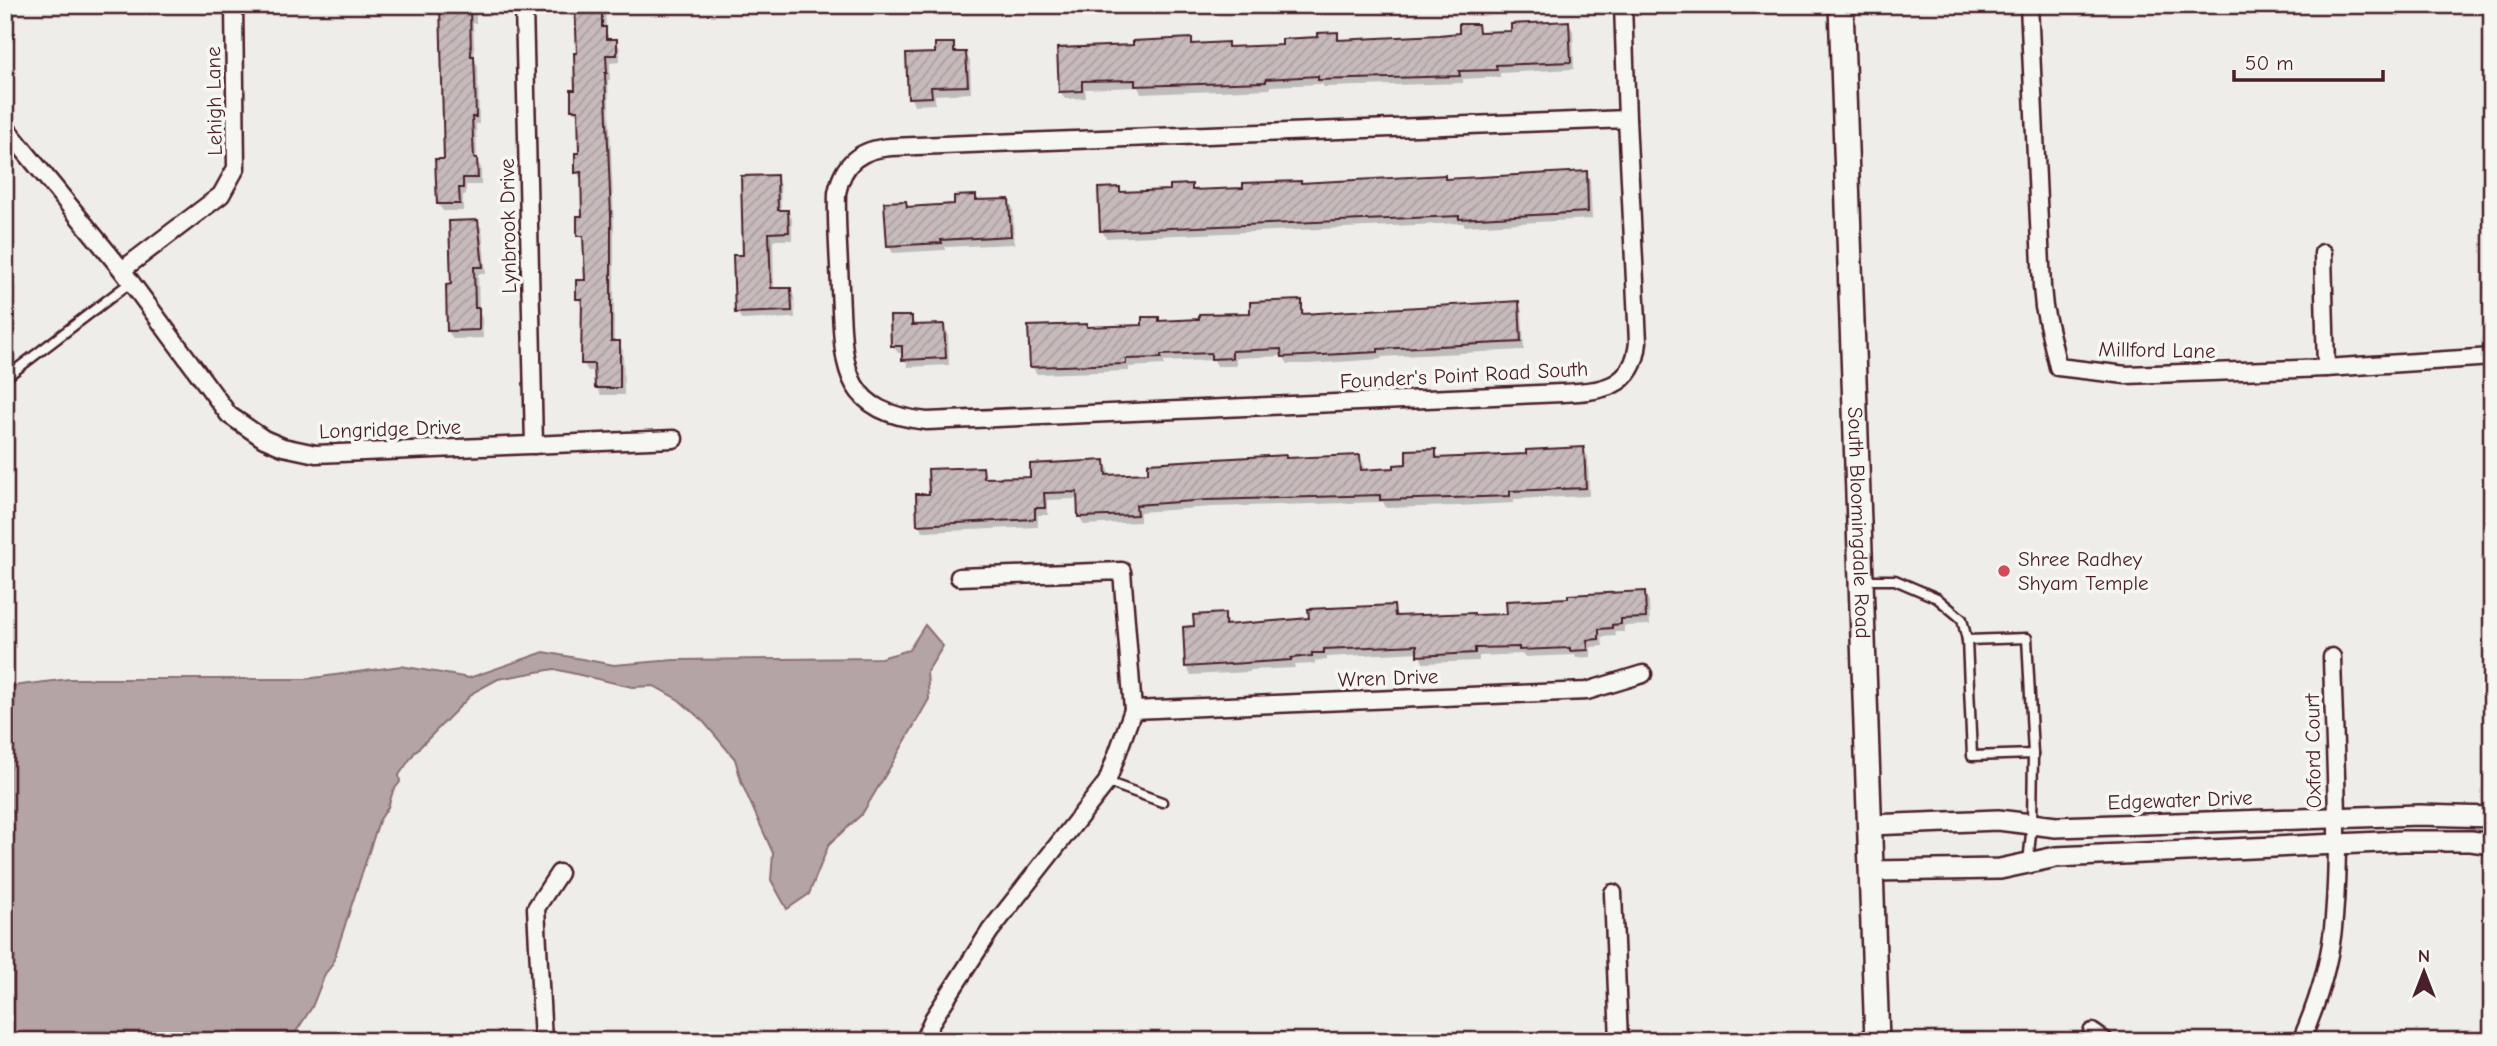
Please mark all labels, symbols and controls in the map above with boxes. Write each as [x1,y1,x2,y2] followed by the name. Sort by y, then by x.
[2234,38,2383,82] scale bar
[201,46,227,156] street label: Lehigh Lane
[2245,51,2294,75] text: 50 m
[495,158,521,294] street label: Lynbrook Drive
[2098,337,2216,363] street label: Millford Lane
[1339,357,1589,393] street label: Founder's Point Road South
[1843,406,1875,639] street label: South Bloomingdale Road
[319,415,461,443] street label: Longridge Drive
[2018,547,2149,595] place label: Shree Radhey Shyam Temple
[1996,563,2012,579] marker: Shree Radhey Shyam Temple
[1337,664,1439,692] street label: Wren Drive
[2300,692,2326,809] street label: Oxford Court
[2107,785,2253,815] street label: Edgewater Drive
[2388,937,2458,1007] north arrow
[2418,945,2430,967] text: N

